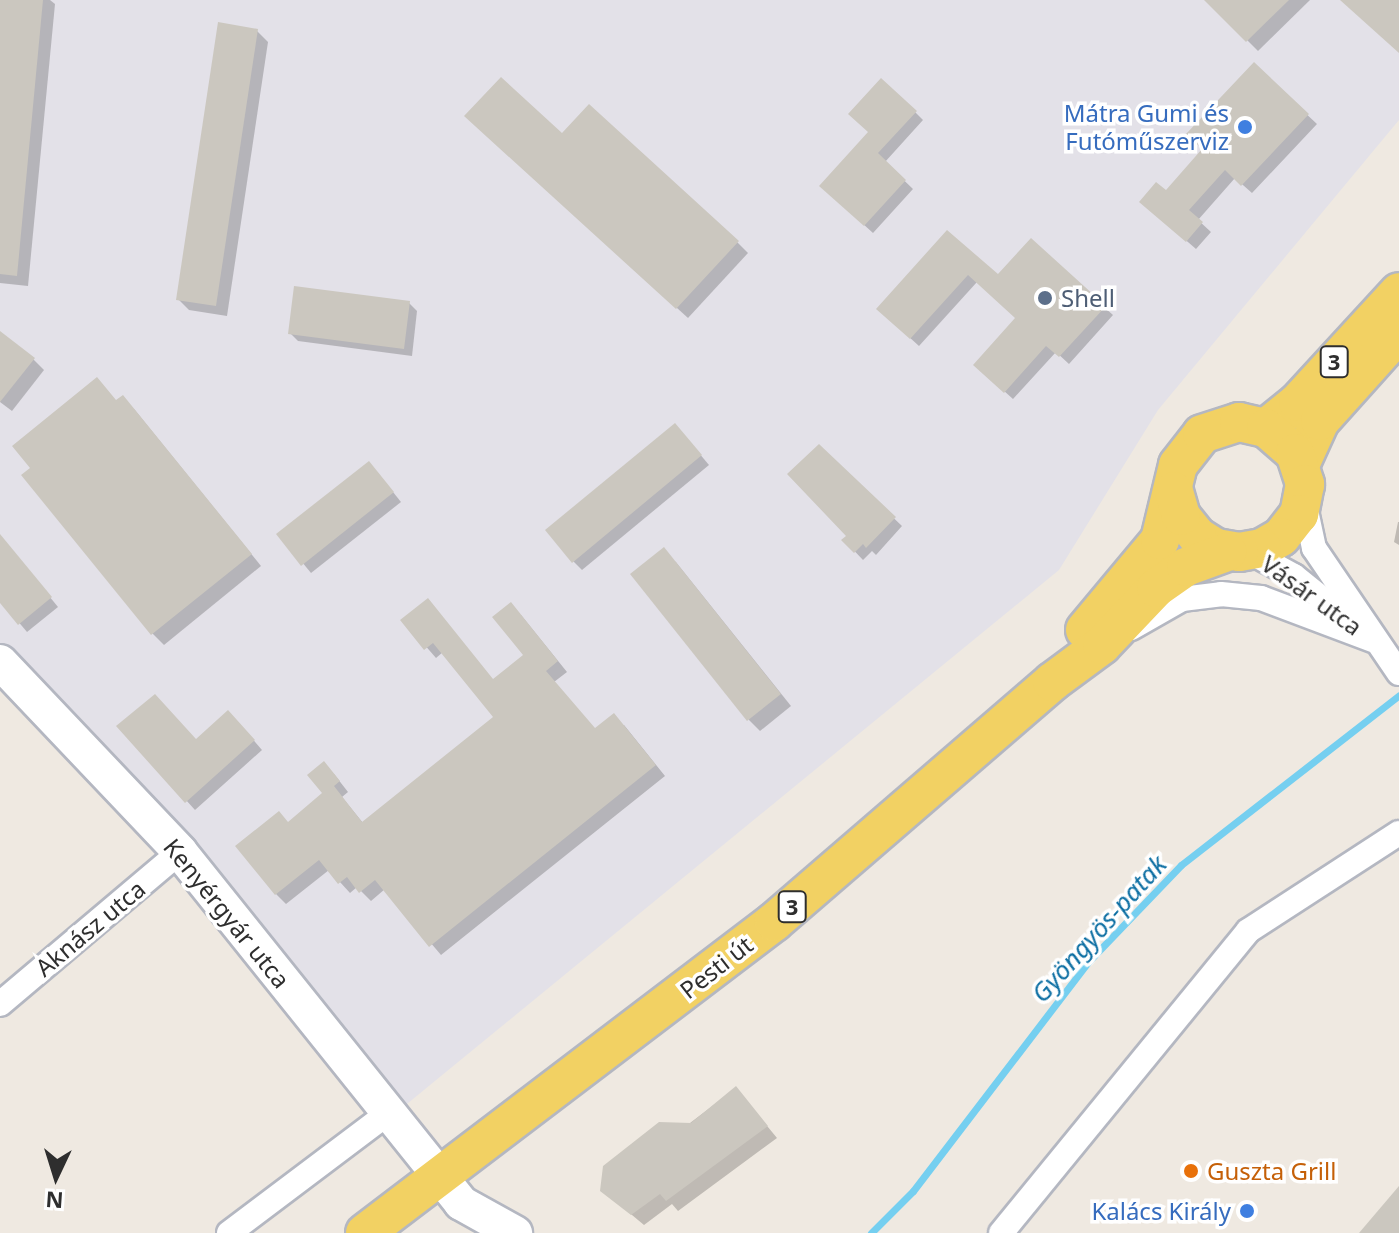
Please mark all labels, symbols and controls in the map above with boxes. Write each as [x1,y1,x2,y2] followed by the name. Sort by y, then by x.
[1064,99,1229,155] place label: Mátra Gumi és Futóműszerviz
[1236,118,1254,136] marker: Mátra Gumi és Futóműszerviz
[1061,284,1115,312] place label: Shell
[1036,289,1054,307] marker: Shell
[1318,344,1350,380] road number: 3
[1256,549,1368,641] street label: Vásár utca
[158,833,296,993] street label: Kenyérgyár utca
[1025,849,1173,1009] water label: Gyöngyös-patak
[29,874,151,982] street label: Aknász utca
[776,889,808,925] road number: 3
[674,930,758,1004] street label: Pesti út
[16,1137,96,1217] north arrow
[1207,1157,1336,1185] place label: Guszta Grill
[1182,1162,1200,1180] marker: Guszta Grill
[44,1185,64,1217] text: N
[1091,1197,1231,1225] place label: Kalács Király
[1238,1202,1256,1220] marker: Kalács Király

